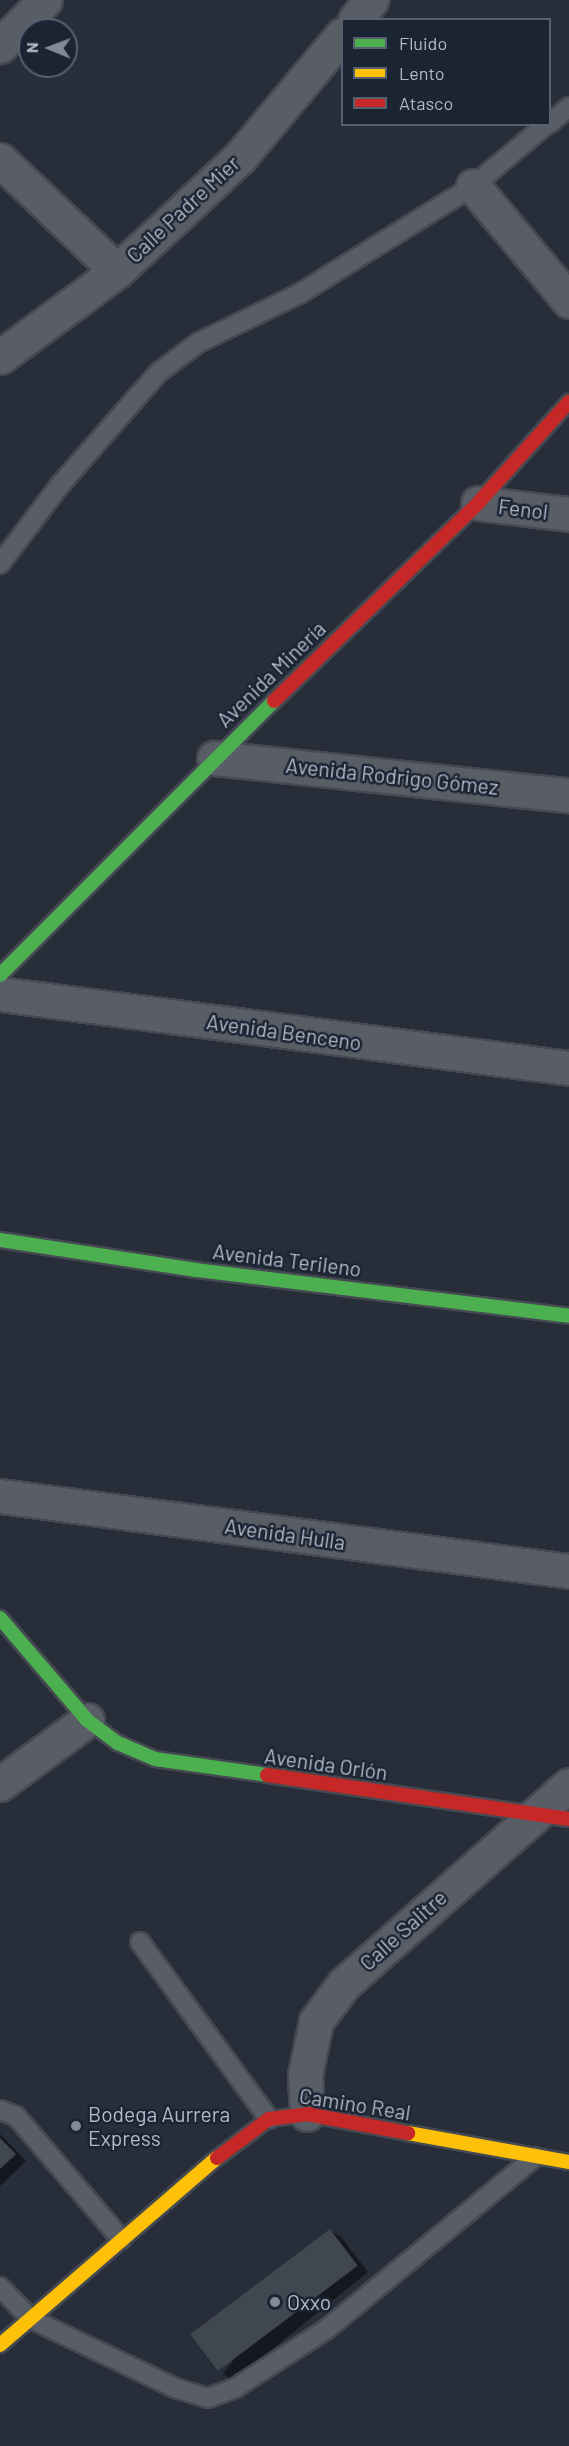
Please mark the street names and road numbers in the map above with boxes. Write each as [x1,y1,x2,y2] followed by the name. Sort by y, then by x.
[121,150,245,268] street label: Calle Padre Mier
[497,493,549,525] street label: Fenol
[211,616,331,732] street label: Avenida Minería
[285,752,499,800] street label: Avenida Rodrigo Gómez
[205,1009,363,1055] street label: Avenida Benceno
[211,1238,363,1282] street label: Avenida Terileno
[223,1513,347,1555] street label: Avenida Hulla
[263,1743,389,1785] street label: Avenida Orlón
[354,1885,452,1975] street label: Calle Salitre
[298,2083,412,2125] street label: Camino Real

